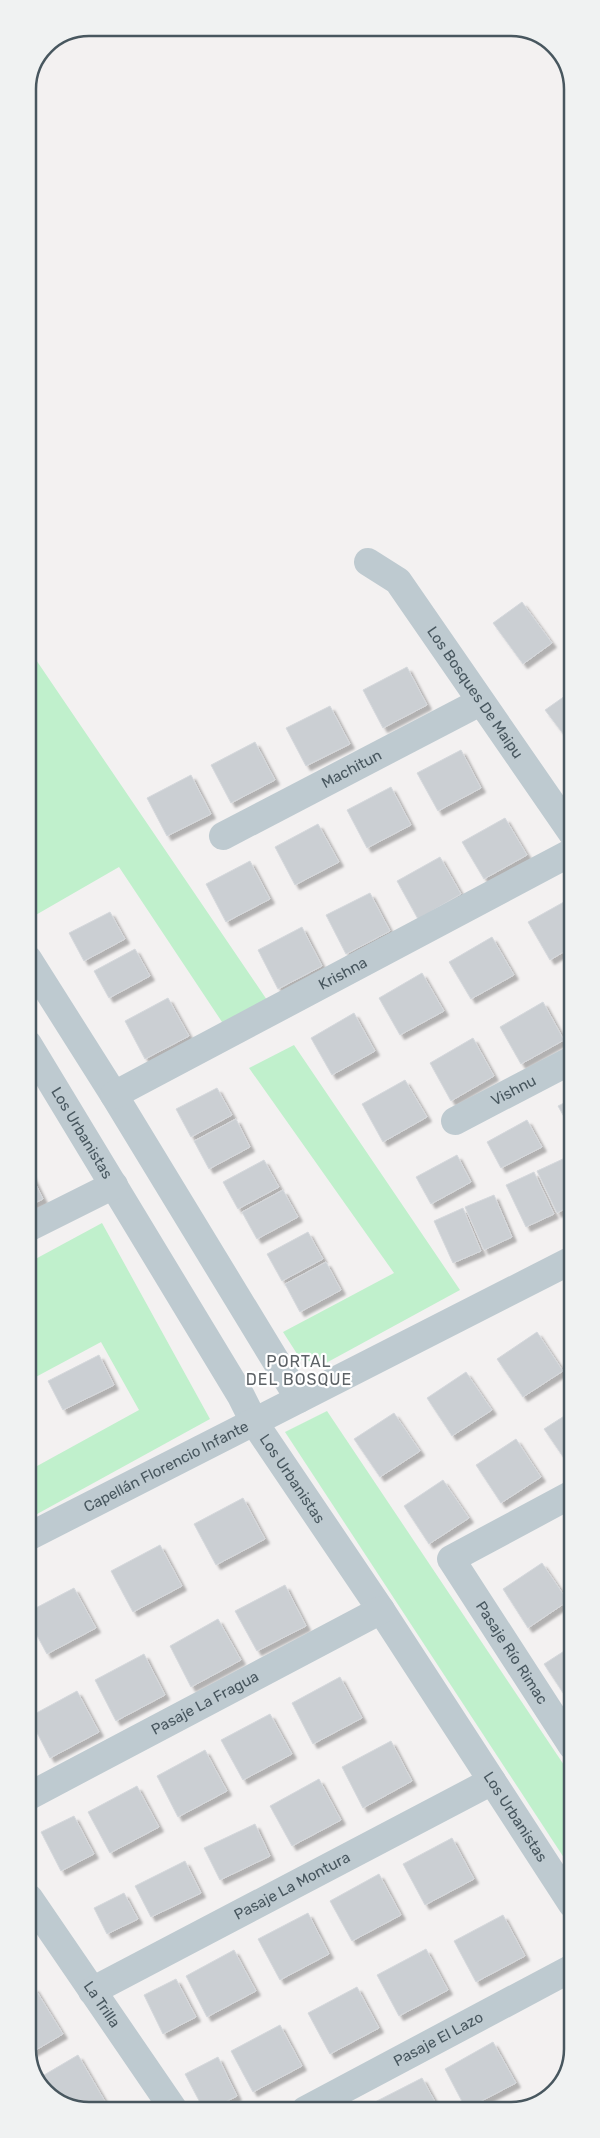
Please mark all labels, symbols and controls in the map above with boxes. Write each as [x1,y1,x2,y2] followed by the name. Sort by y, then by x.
[423,623,527,762] street label: Los Bosques De Maipu
[318,746,385,792] street label: Machitun
[315,953,370,994] street label: Krishna
[488,1071,539,1110] street label: Vishnu
[47,1084,117,1182] street label: Los Urbanistas
[246,1352,352,1389] district label: PORTAL DEL BOSQUE
[81,1417,252,1516] street label: Capellán Florencio Infante
[256,1431,329,1527] street label: Los Urbanistas
[472,1598,552,1708] street label: Pasaje Río Rimac
[148,1667,262,1739] street label: Pasaje La Fragua
[480,1768,551,1866] street label: Los Urbanistas
[231,1848,353,1924] street label: Pasaje La Montura
[80,1978,124,2031] street label: La Trilla
[390,2008,486,2070] street label: Pasaje El Lazo

